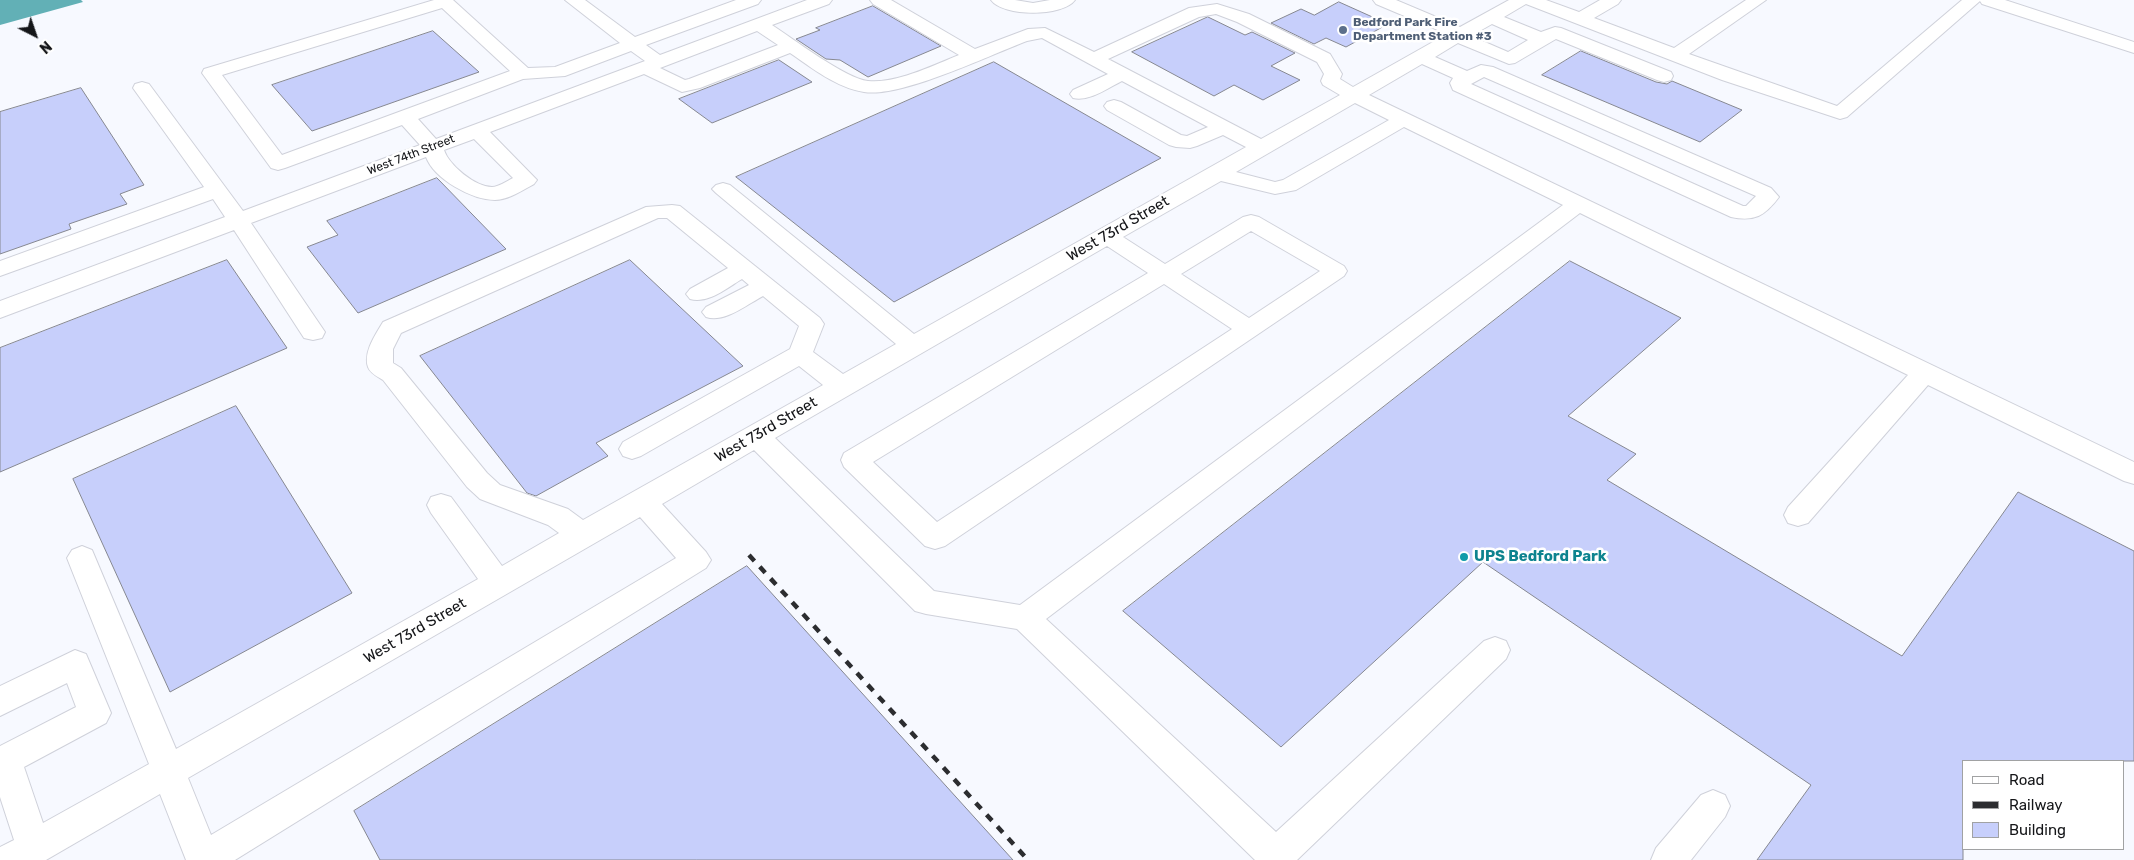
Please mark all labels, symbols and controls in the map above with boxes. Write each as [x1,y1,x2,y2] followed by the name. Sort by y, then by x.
[10,10,60,60] north arrow
[1353,16,1492,44] place label: Bedford Park Fire Department Station #3
[1337,24,1349,36] marker: Bedford Park Fire Department Station #3
[36,37,55,56] text: N
[365,132,457,178] street label: West 74th Street
[1063,192,1173,266] street label: West 73rd Street
[711,393,821,467] street label: West 73rd Street
[1474,548,1607,566] place label: UPS Bedford Park
[1458,551,1470,563] marker: UPS Bedford Park
[360,594,470,668] street label: West 73rd Street
[1962,760,2124,850] legend
[2009,771,2045,789] text: Road
[2009,796,2063,814] text: Railway
[2009,821,2066,839] text: Building

